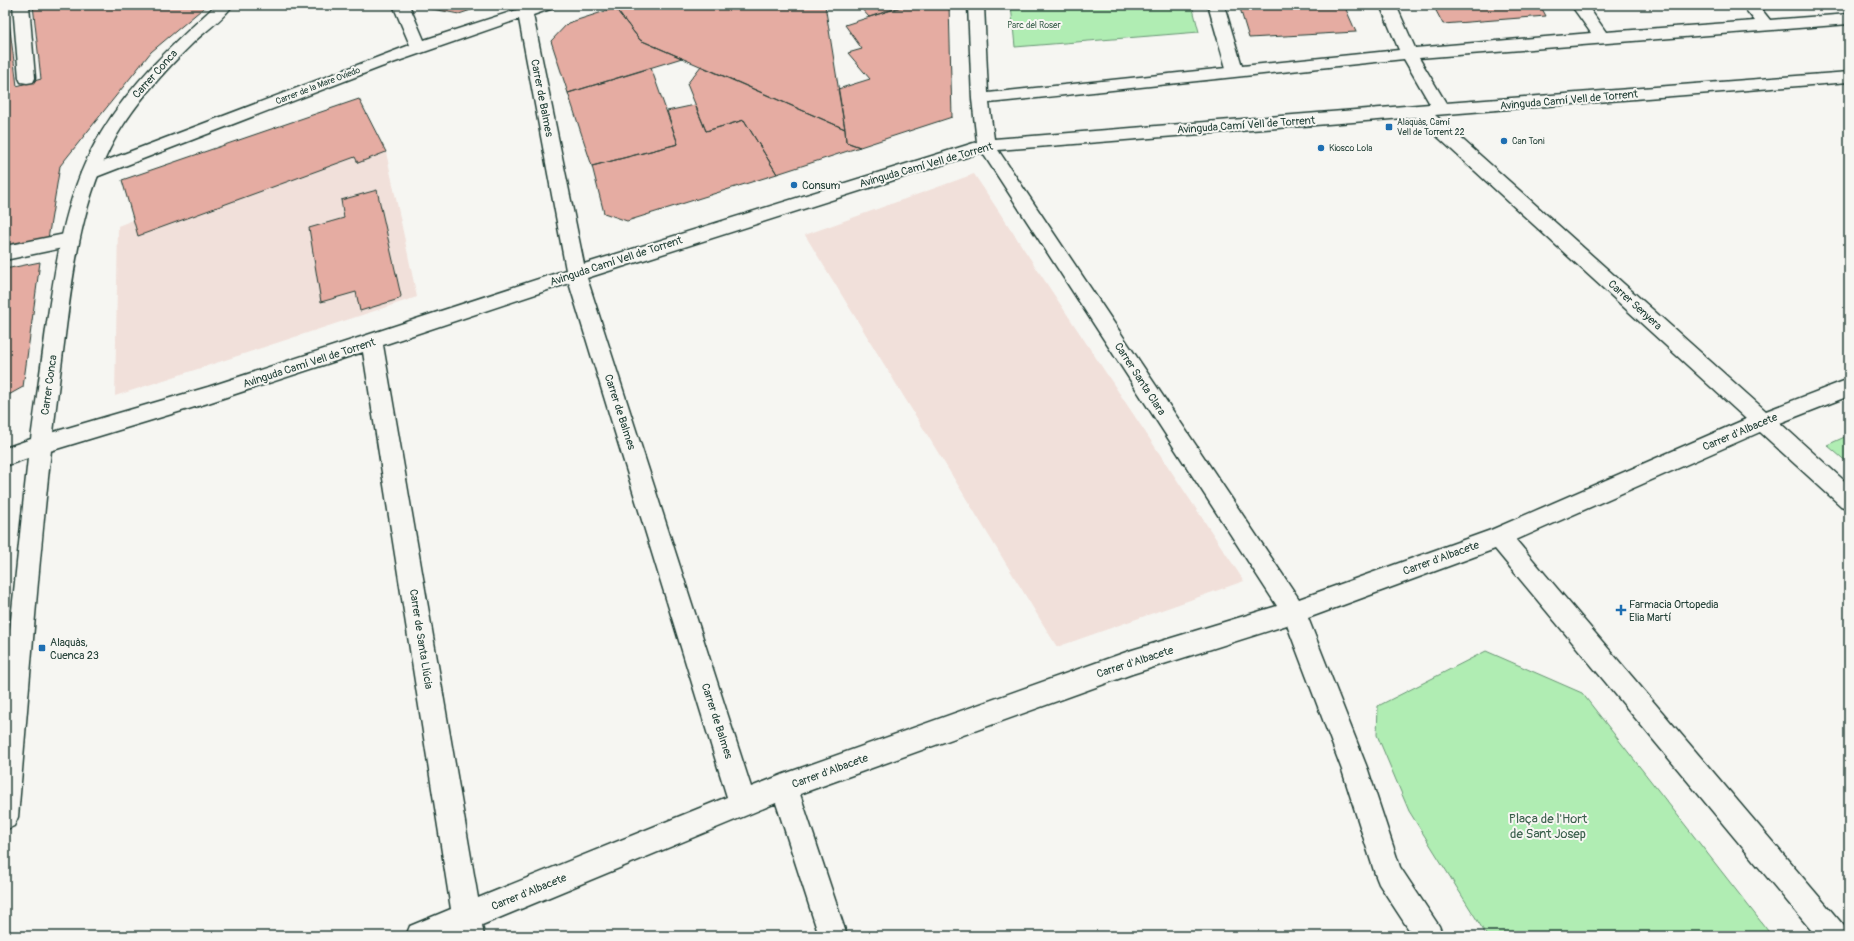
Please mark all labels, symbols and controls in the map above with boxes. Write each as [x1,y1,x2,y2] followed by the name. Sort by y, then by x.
[1007,20,1061,31] park label: Parc del Roser
[130,47,180,101] street label: Carrer Conca
[528,58,556,138] street label: Carrer de Balmes
[274,65,362,107] street label: Carrer de la Mare Oviedo
[1499,87,1639,113] street label: Avinguda Camí Vell de Torrent
[1176,114,1316,136] street label: Avinguda Camí Vell de Torrent
[1397,117,1465,138] place label: Alaquàs, Camí Vell de Torrent 22
[1384,122,1394,132] marker: Alaquàs, Camí Vell de Torrent 22
[1499,136,1509,146] marker: Can Toni
[1512,136,1545,147] place label: Can Toni
[858,140,995,190] street label: Avinguda Camí Vell de Torrent
[1316,143,1326,153] marker: Kiosco Lola
[1329,143,1372,154] place label: Kiosco Lola
[802,179,840,192] place label: Consum
[789,180,799,190] marker: Consum
[548,233,684,289] street label: Avinguda Camí Vell de Torrent
[1605,277,1665,333] street label: Carrer Senyera
[241,335,377,391] street label: Avinguda Camí Vell de Torrent
[1112,340,1168,418] street label: Carrer Santa Clara
[38,354,60,416] street label: Carrer Conca
[602,373,638,451] street label: Carrer de Balmes
[1701,410,1780,454] street label: Carrer d'Albacete
[1401,538,1481,578] street label: Carrer d'Albacete
[407,588,435,690] street label: Carrer de Santa Llúcia
[1629,598,1718,624] place label: Farmacia Ortopedia Elia Martí
[1616,605,1626,615] marker: Farmacia Ortopedia Elia Martí
[50,636,99,662] place label: Alaquàs, Cuenca 23
[37,643,47,653] marker: Alaquàs, Cuenca 23
[1095,643,1176,681] street label: Carrer d'Albacete
[699,682,735,760] street label: Carrer de Balmes
[790,751,870,791] street label: Carrer d'Albacete
[1509,811,1588,842] park label: Plaça de l'Hort de Sant Josep
[489,871,569,913] street label: Carrer d'Albacete

